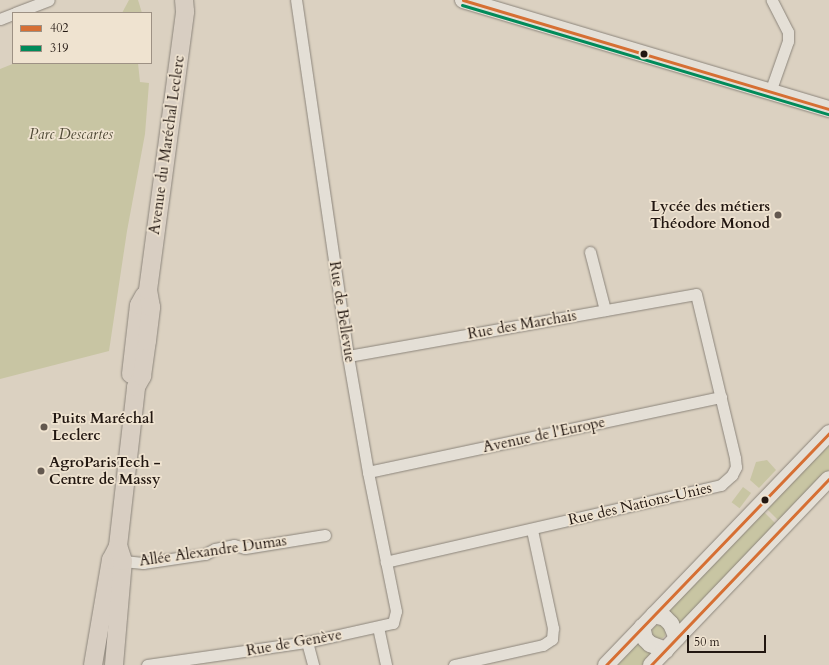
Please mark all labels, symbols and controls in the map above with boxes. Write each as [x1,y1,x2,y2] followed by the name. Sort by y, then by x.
[12,12,152,64] legend
[50,20,68,36] text: 402
[50,40,68,56] text: 319
[639,49,649,59] unlabelled marker
[146,54,188,236] street label: Avenue du Maréchal Leclerc
[29,126,113,144] park label: Parc Descartes
[650,197,770,232] place label: Lycée des métiers Théodore Monod
[773,210,783,220] marker: Lycée des métiers Théodore Monod
[325,260,359,364] street label: Rue de Bellevue
[466,307,578,343] street label: Rue des Marchais
[52,409,154,444] place label: Puits Maréchal Leclerc
[481,413,607,457] street label: Avenue de l'Europe
[39,422,49,432] marker: Puits Maréchal Leclerc
[49,453,161,488] place label: AgroParisTech - Centre de Massy
[36,466,46,476] marker: AgroParisTech - Centre de Massy
[567,479,713,529] street label: Rue des Nations-Unies
[760,495,770,505] unlabelled marker
[138,532,288,570] street label: Allée Alexandre Dumas
[245,626,343,660] street label: Rue de Genève
[689,627,768,653] scale bar
[694,634,720,650] text: 50 m

